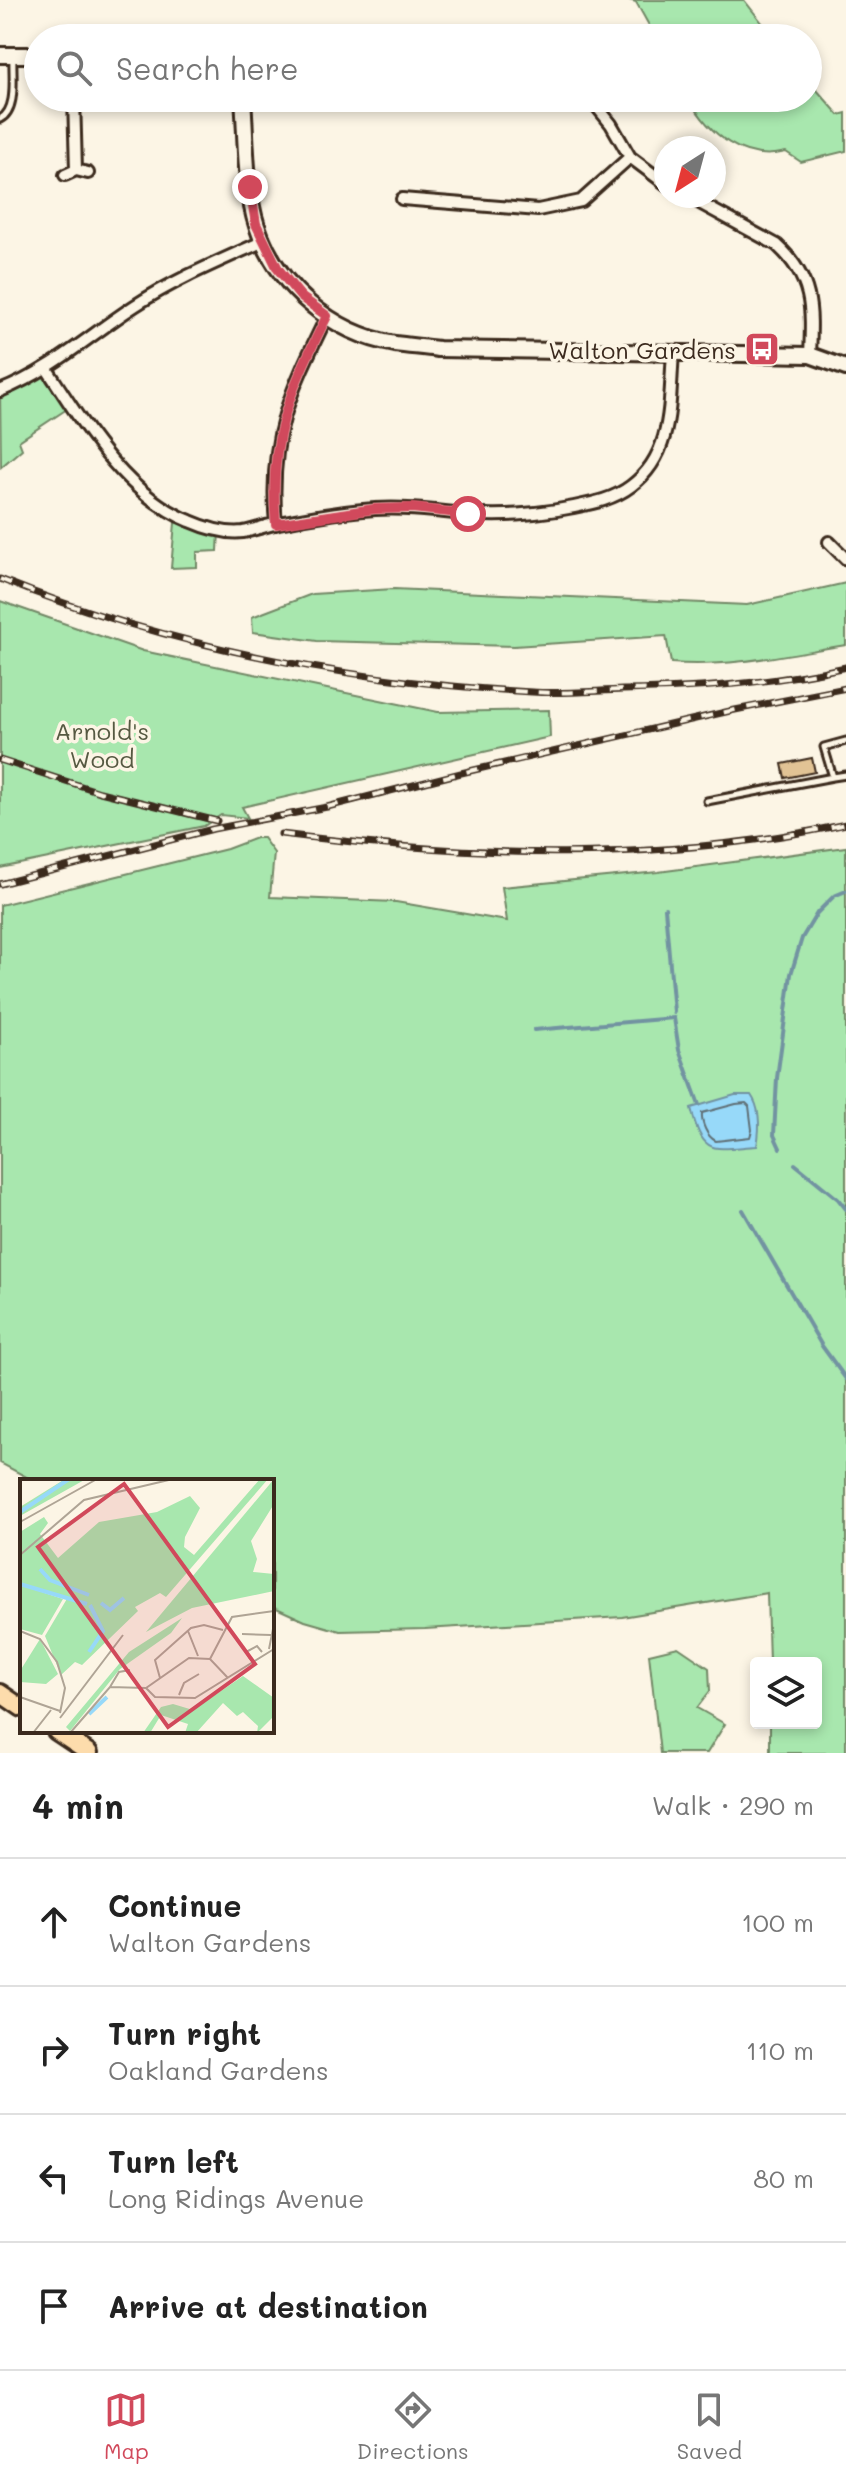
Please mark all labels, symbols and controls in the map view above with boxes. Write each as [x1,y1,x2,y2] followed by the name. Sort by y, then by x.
[24,24,822,112] search box
[52,46,96,90] icon: search
[116,48,299,88] text: Search here
[654,136,726,208] north arrow
[232,169,268,205] route end
[743,330,781,368] bus stop icon: Walton Gardens
[548,334,736,365] place label: Walton Gardens
[450,496,486,532] route start
[55,715,149,774] park label: Arnold's Wood
[20,1479,274,1733] inset map
[750,1657,822,1729] map controls
[750,1657,822,1729] button: layers
[32,1783,124,1828] text: 4 min
[652,1788,814,1822] text: Walk · 290 m
[108,1885,241,1925] text: Continue
[32,1900,76,1944] icon: ahead
[741,1905,814,1939] text: 100 m
[108,1925,311,1959] text: Walton Gardens
[108,2013,261,2053] text: Turn right
[32,2028,76,2072] icon: right
[746,2033,814,2067] text: 110 m
[108,2053,329,2087] text: Oakland Gardens
[108,2141,239,2181] text: Turn left
[32,2156,76,2200] icon: left
[753,2161,814,2195] text: 80 m
[108,2181,364,2215] text: Long Ridings Avenue
[32,2284,76,2328] icon: arrive
[108,2286,428,2326] text: Arrive at destination
[104,2388,149,2465] tab: Map
[357,2388,469,2465] tab: Directions
[677,2388,742,2465] tab: Saved

